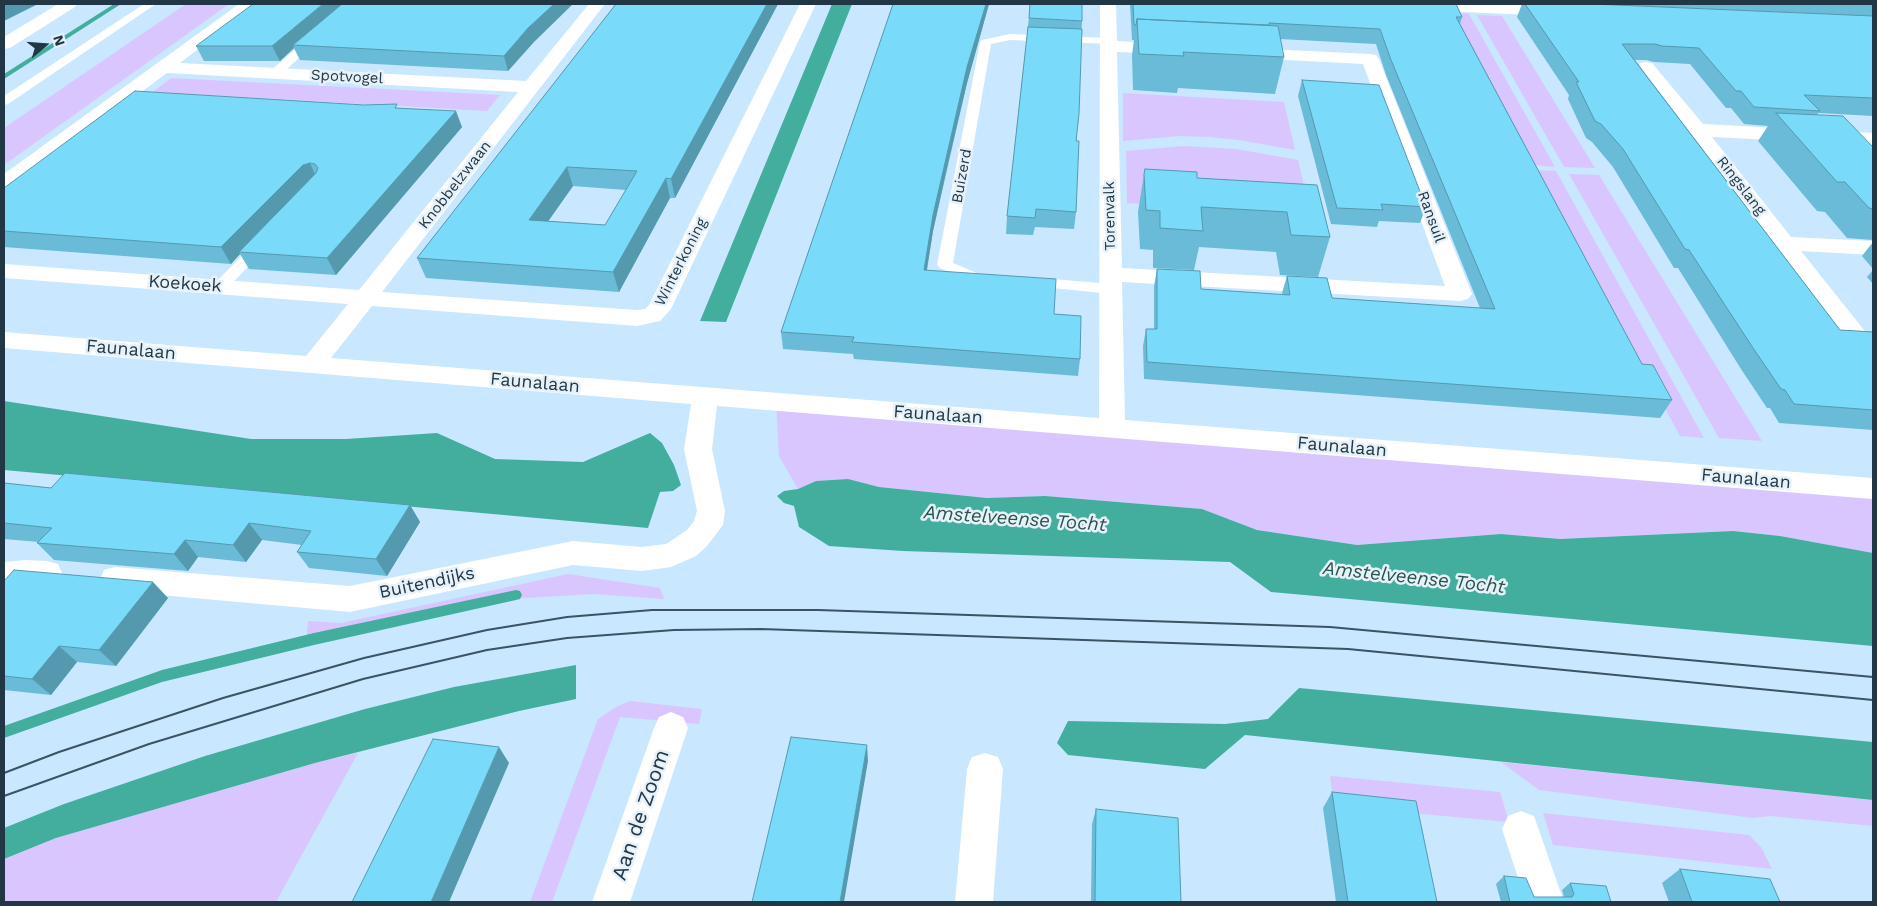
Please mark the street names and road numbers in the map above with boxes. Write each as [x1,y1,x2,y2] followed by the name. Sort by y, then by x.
[311,66,383,88] street label: Spotvogel
[415,137,495,233] street label: Knobbelzwaan
[948,147,976,205] street label: Buizerd
[1713,153,1769,219] street label: Ringslang
[1100,181,1120,251] street label: Torenvalk
[1413,189,1449,245] street label: Ransuil
[651,215,711,309] street label: Winterkoning
[148,271,222,297] street label: Koekoek
[85,335,177,365] street label: Faunalaan
[489,368,581,398] street label: Faunalaan
[892,401,984,429] street label: Faunalaan
[1296,432,1388,462] street label: Faunalaan
[1700,464,1792,494] street label: Faunalaan
[377,562,477,604] street label: Buitendijks
[607,746,675,884] street label: Aan de Zoom

